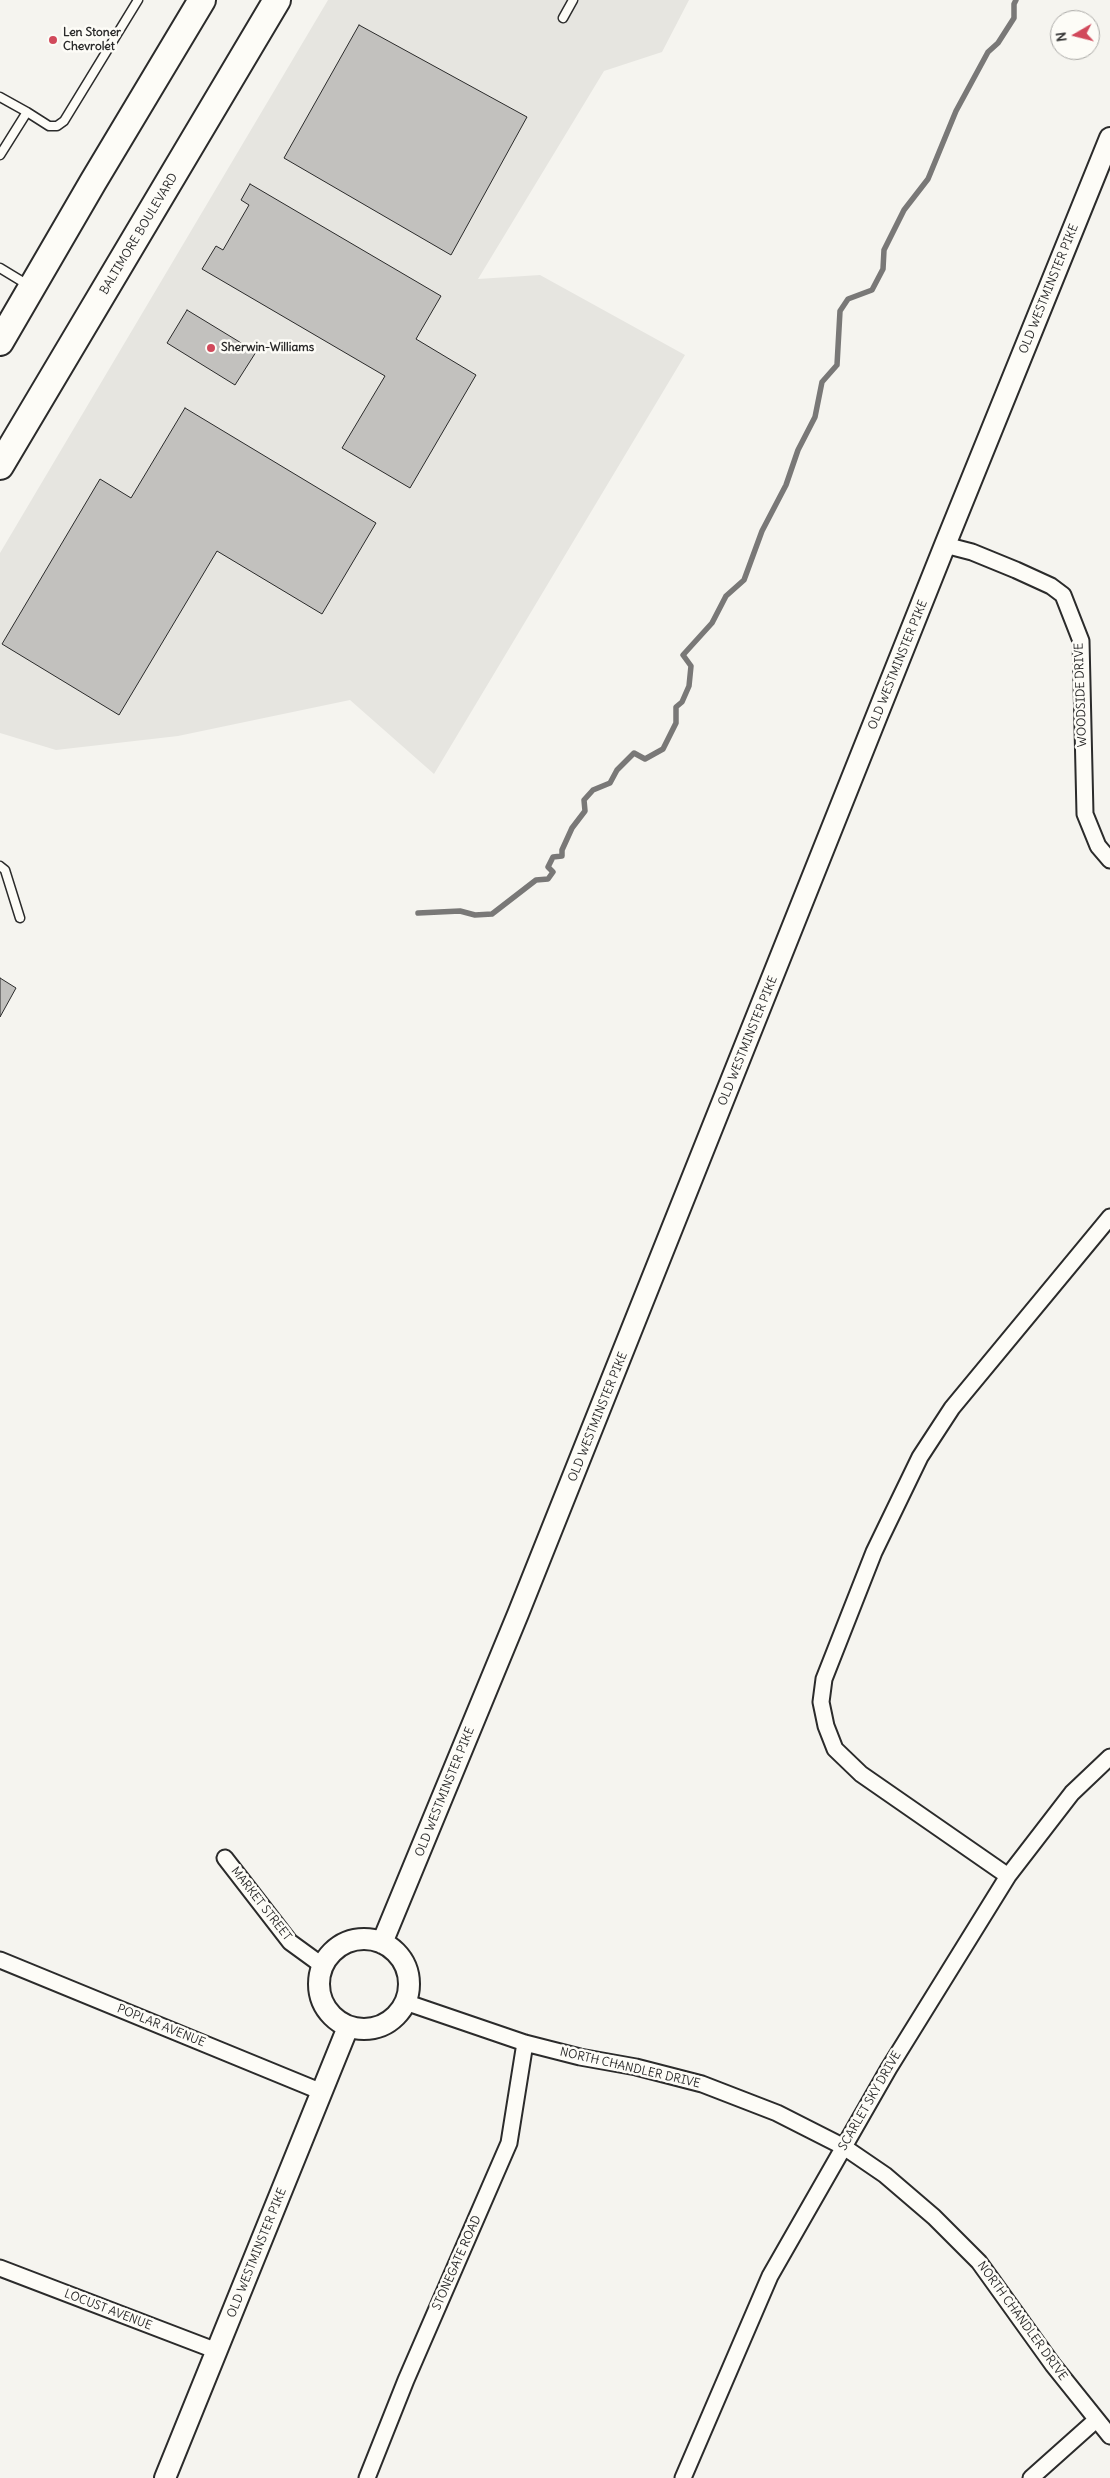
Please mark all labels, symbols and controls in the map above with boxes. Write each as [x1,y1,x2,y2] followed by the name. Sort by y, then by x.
[1050,10,1100,60] north arrow
[63,26,121,54] place label: Len Stoner Chevrolet
[1052,31,1071,43] text: N
[47,34,59,46] marker: Len Stoner Chevrolet
[97,171,181,297] street label: BALTIMORE BOULEVARD
[1016,222,1082,356] street label: OLD WESTMINSTER PIKE
[221,341,314,355] place label: Sherwin-Williams
[205,342,217,354] marker: Sherwin-Williams
[865,598,931,732] street label: OLD WESTMINSTER PIKE
[1072,643,1090,747] street label: WOODSIDE DRIVE
[715,974,781,1108] street label: OLD WESTMINSTER PIKE
[565,1350,631,1484] street label: OLD WESTMINSTER PIKE
[412,1725,478,1859] street label: OLD WESTMINSTER PIKE
[228,1864,294,1944] street label: MARKET STREET
[115,2002,207,2050] street label: POPLAR AVENUE
[558,2045,702,2091] street label: NORTH CHANDLER DRIVE
[836,2049,904,2153] street label: SCARLET SKY DRIVE
[224,2186,290,2320] street label: OLD WESTMINSTER PIKE
[430,2213,484,2313] street label: STONEGATE ROAD
[974,2259,1070,2383] street label: NORTH CHANDLER DRIVE
[62,2287,154,2333] street label: LOCUST AVENUE

